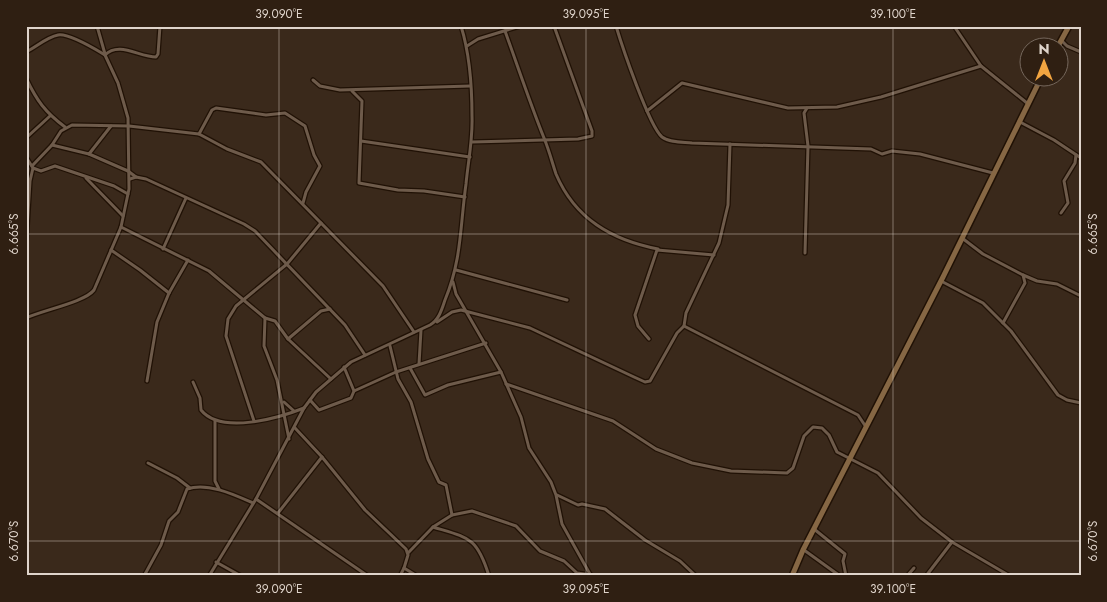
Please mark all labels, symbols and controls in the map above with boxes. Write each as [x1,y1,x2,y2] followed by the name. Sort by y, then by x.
[255,5,303,23] text: 39.090°E
[562,5,610,23] text: 39.095°E
[870,5,916,23] text: 39.100°E
[1020,38,1070,88] north arrow
[1038,39,1050,59] text: N
[5,213,23,255] text: 6.665°S
[1084,213,1102,255] text: 6.665°S
[5,520,23,561] text: 6.670°S
[1084,520,1102,561] text: 6.670°S
[255,580,303,598] text: 39.090°E
[562,580,610,598] text: 39.095°E
[870,580,916,598] text: 39.100°E

